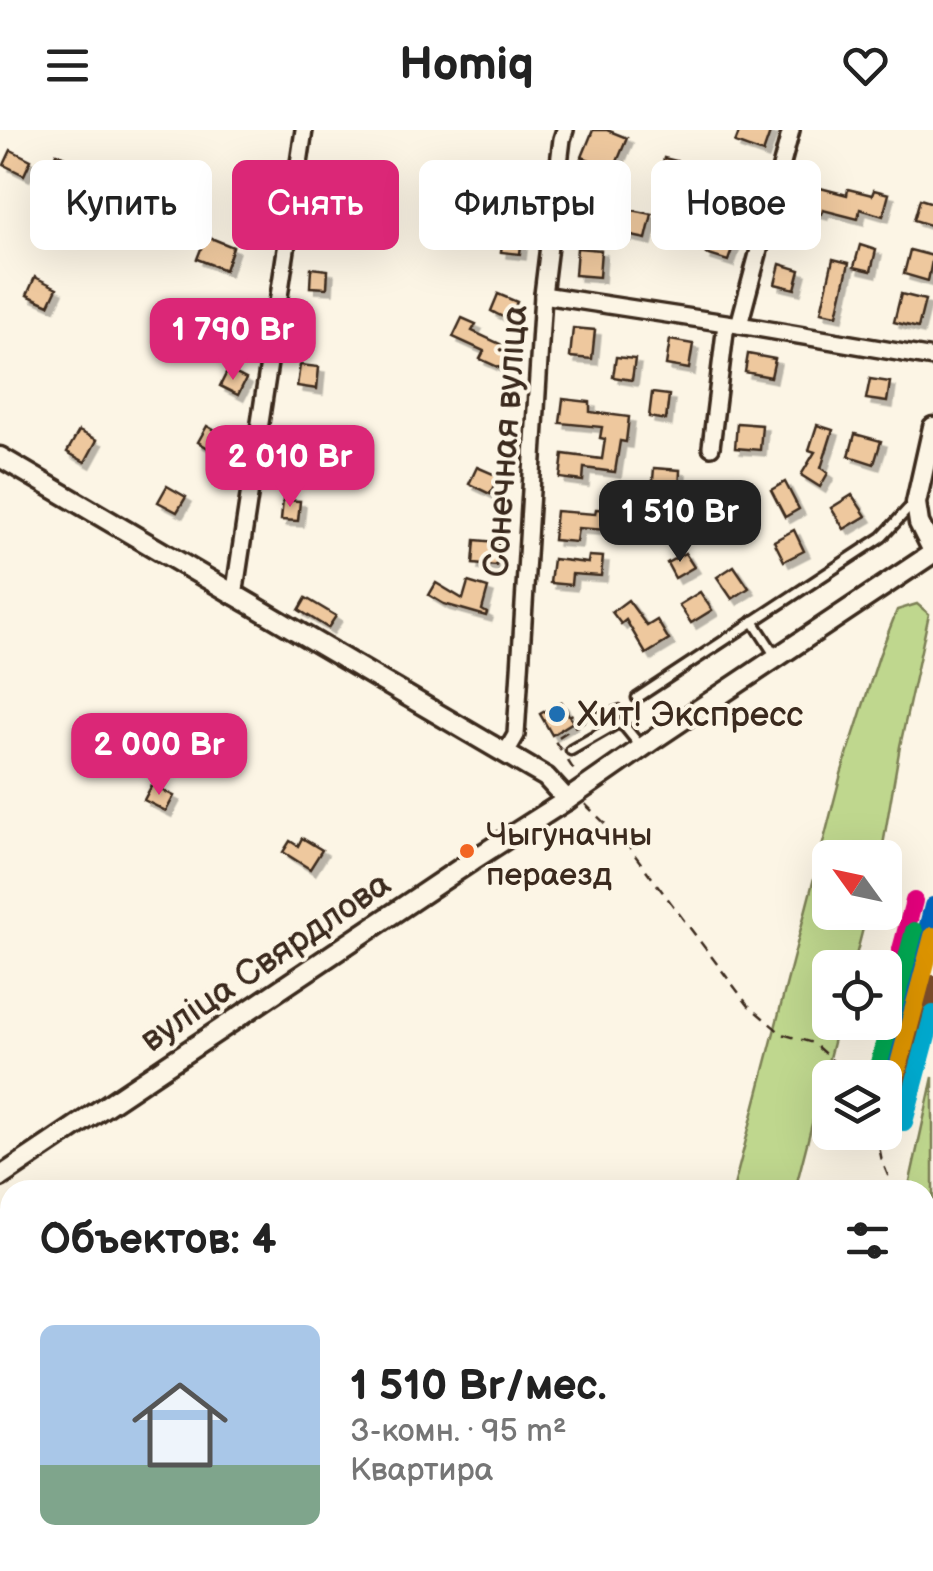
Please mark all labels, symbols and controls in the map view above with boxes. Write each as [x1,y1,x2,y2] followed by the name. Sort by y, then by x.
[40,38,95,93] icon: menu
[399,38,534,93] text: Homiq
[838,38,893,93] icon: heart
[30,160,212,250] chip: Купить
[232,160,399,250] chip: Снять
[419,160,631,250] chip: Фильтры
[651,160,821,250] chip: Новое
[130,298,336,383] pin: 1 790 Br
[476,303,537,579] street label: Сонечная вуліца
[172,311,294,350] text: 1 790 Br
[187,425,393,510] pin: 2 010 Br
[227,438,353,477] text: 2 010 Br
[577,480,783,565] pin: 1 510 Br
[621,493,739,532] text: 1 510 Br
[577,694,804,737] place label: Хит! Экспресс
[546,703,568,725] marker: Хит! Экспресс
[56,713,262,798] pin: 2 000 Br
[93,726,225,765] text: 2 000 Br
[486,816,652,895] place label: Чыгуначны пераезд
[812,840,902,930] north arrow
[812,840,902,1150] map controls
[457,841,477,861] marker: Чыгуначны пераезд
[133,863,399,1062] street label: вуліца Свярдлова
[812,950,902,1040] button: locate
[812,1060,902,1150] button: layers
[840,1213,895,1268] icon: filters
[40,1215,277,1266] text: Объектов: 4
[350,1361,607,1412] text: 1 510 Br/мес.
[120,1365,240,1485] icon: home
[350,1412,567,1451] text: 3-комн. · 95 m²
[350,1451,493,1490] text: Квартира

